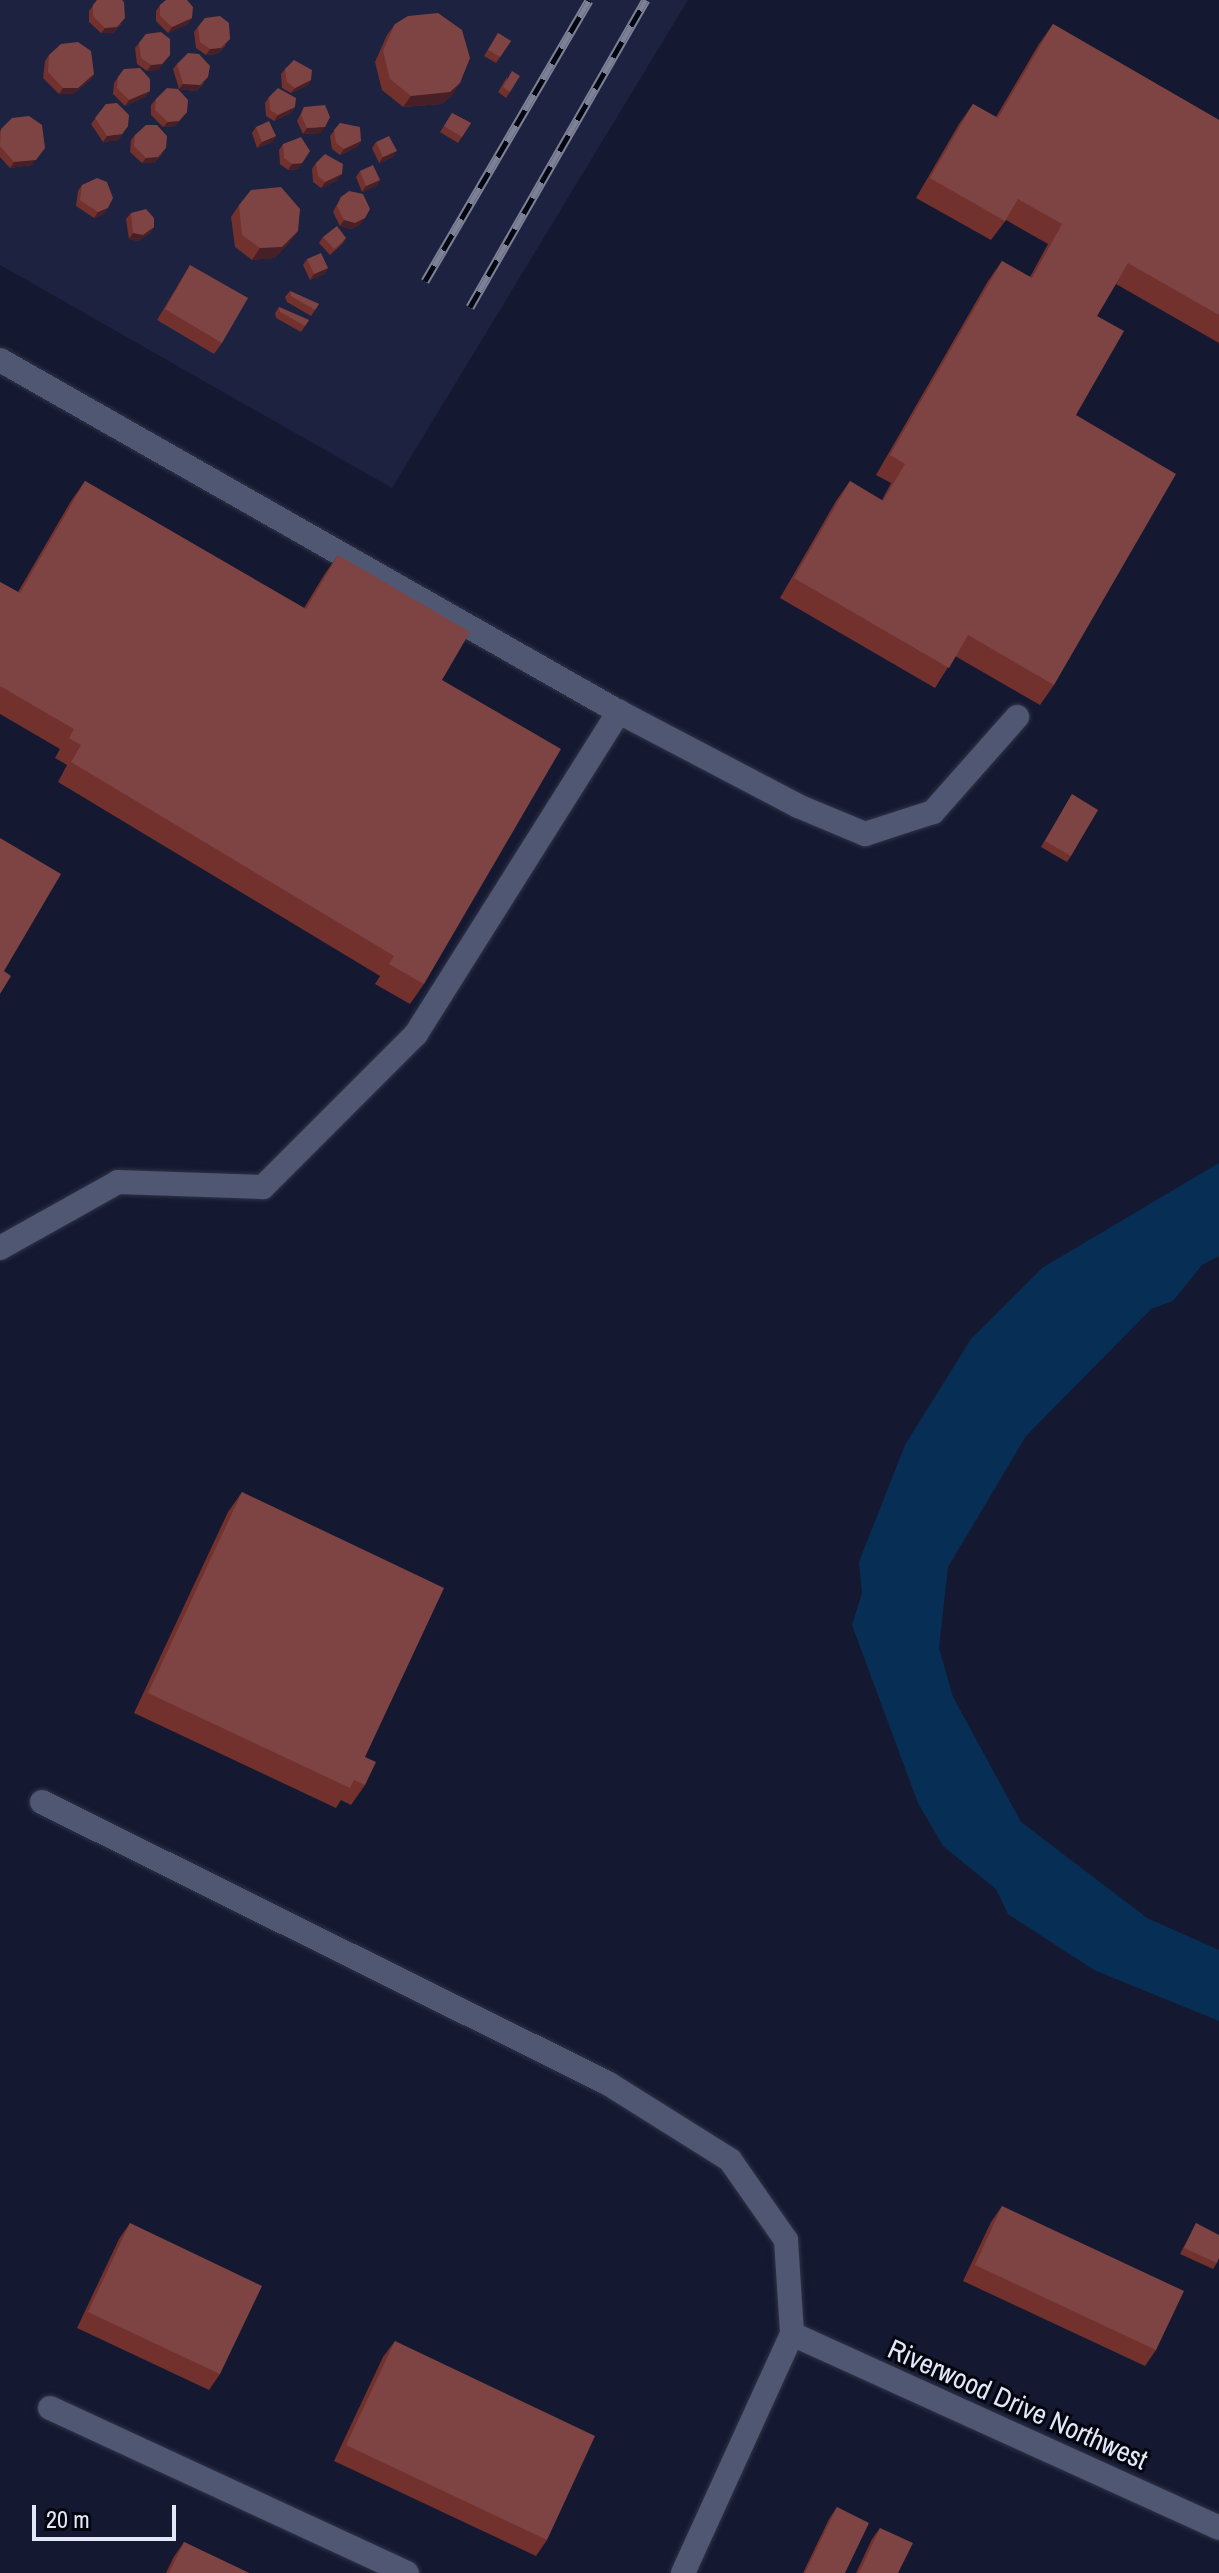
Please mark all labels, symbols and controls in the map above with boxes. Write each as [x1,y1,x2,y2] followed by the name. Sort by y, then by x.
[883,2332,1153,2476] street label: Riverwood Drive Northwest
[36,2489,180,2539] scale bar
[46,2503,90,2535] text: 20 m

